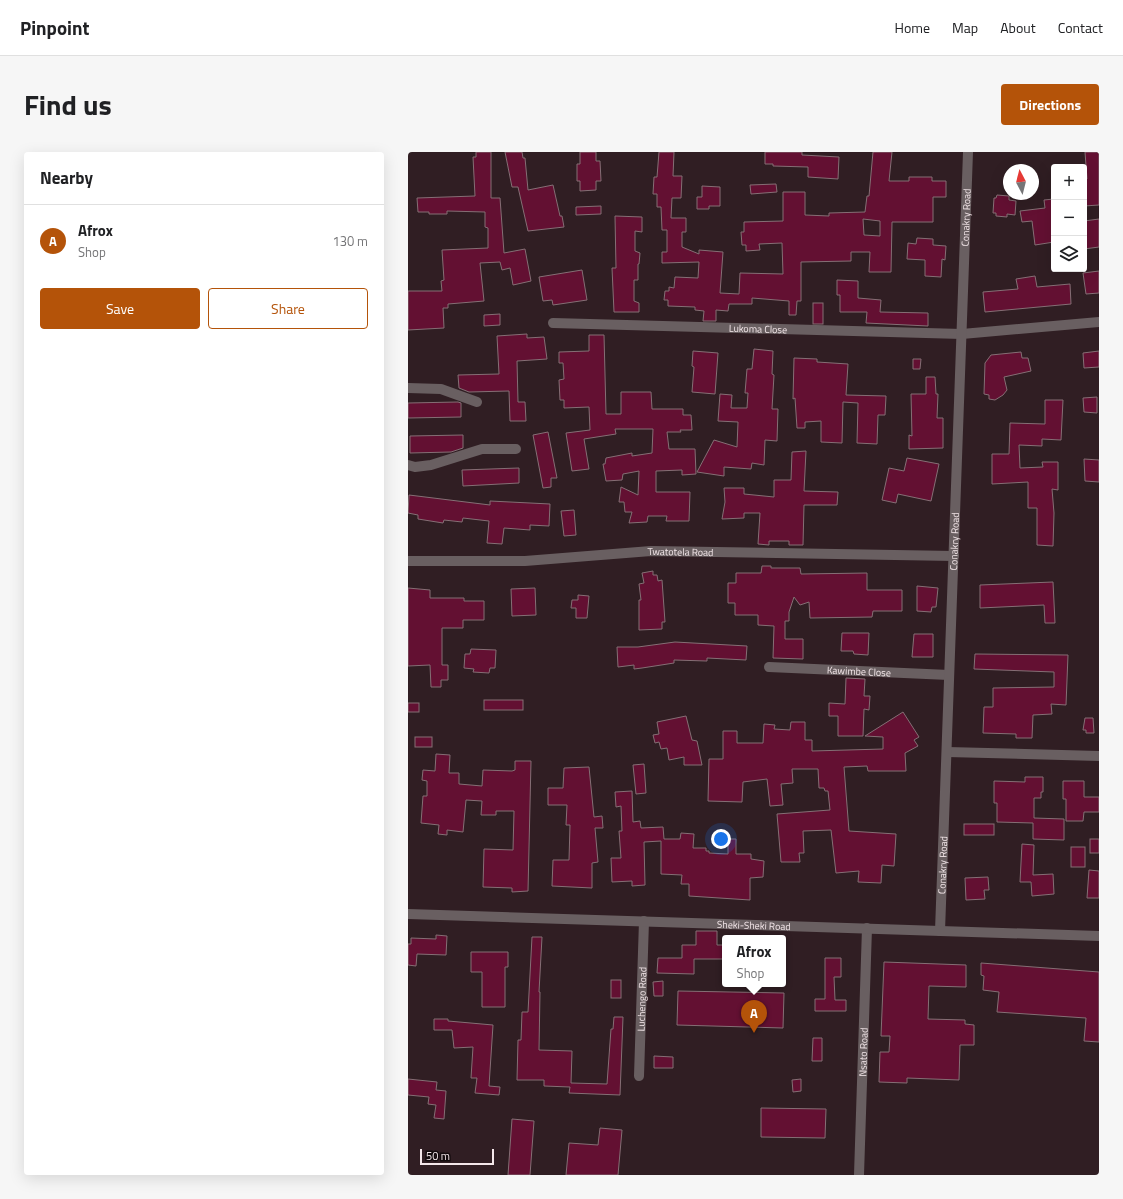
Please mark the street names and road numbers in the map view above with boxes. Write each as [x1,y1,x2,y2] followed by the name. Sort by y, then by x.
[957,188,974,247] street label: Conakry Road
[729,320,787,337] street label: Lukoma Close
[945,512,963,571] street label: Conakry Road
[647,543,714,560] street label: Twatotela Road
[827,662,891,680] street label: Kawimbe Close
[934,836,951,894] street label: Conakry Road
[717,916,791,934] street label: Sheki-Sheki Road
[633,967,650,1032] street label: Luchengo Road
[855,1027,871,1077] street label: Nsato Road

